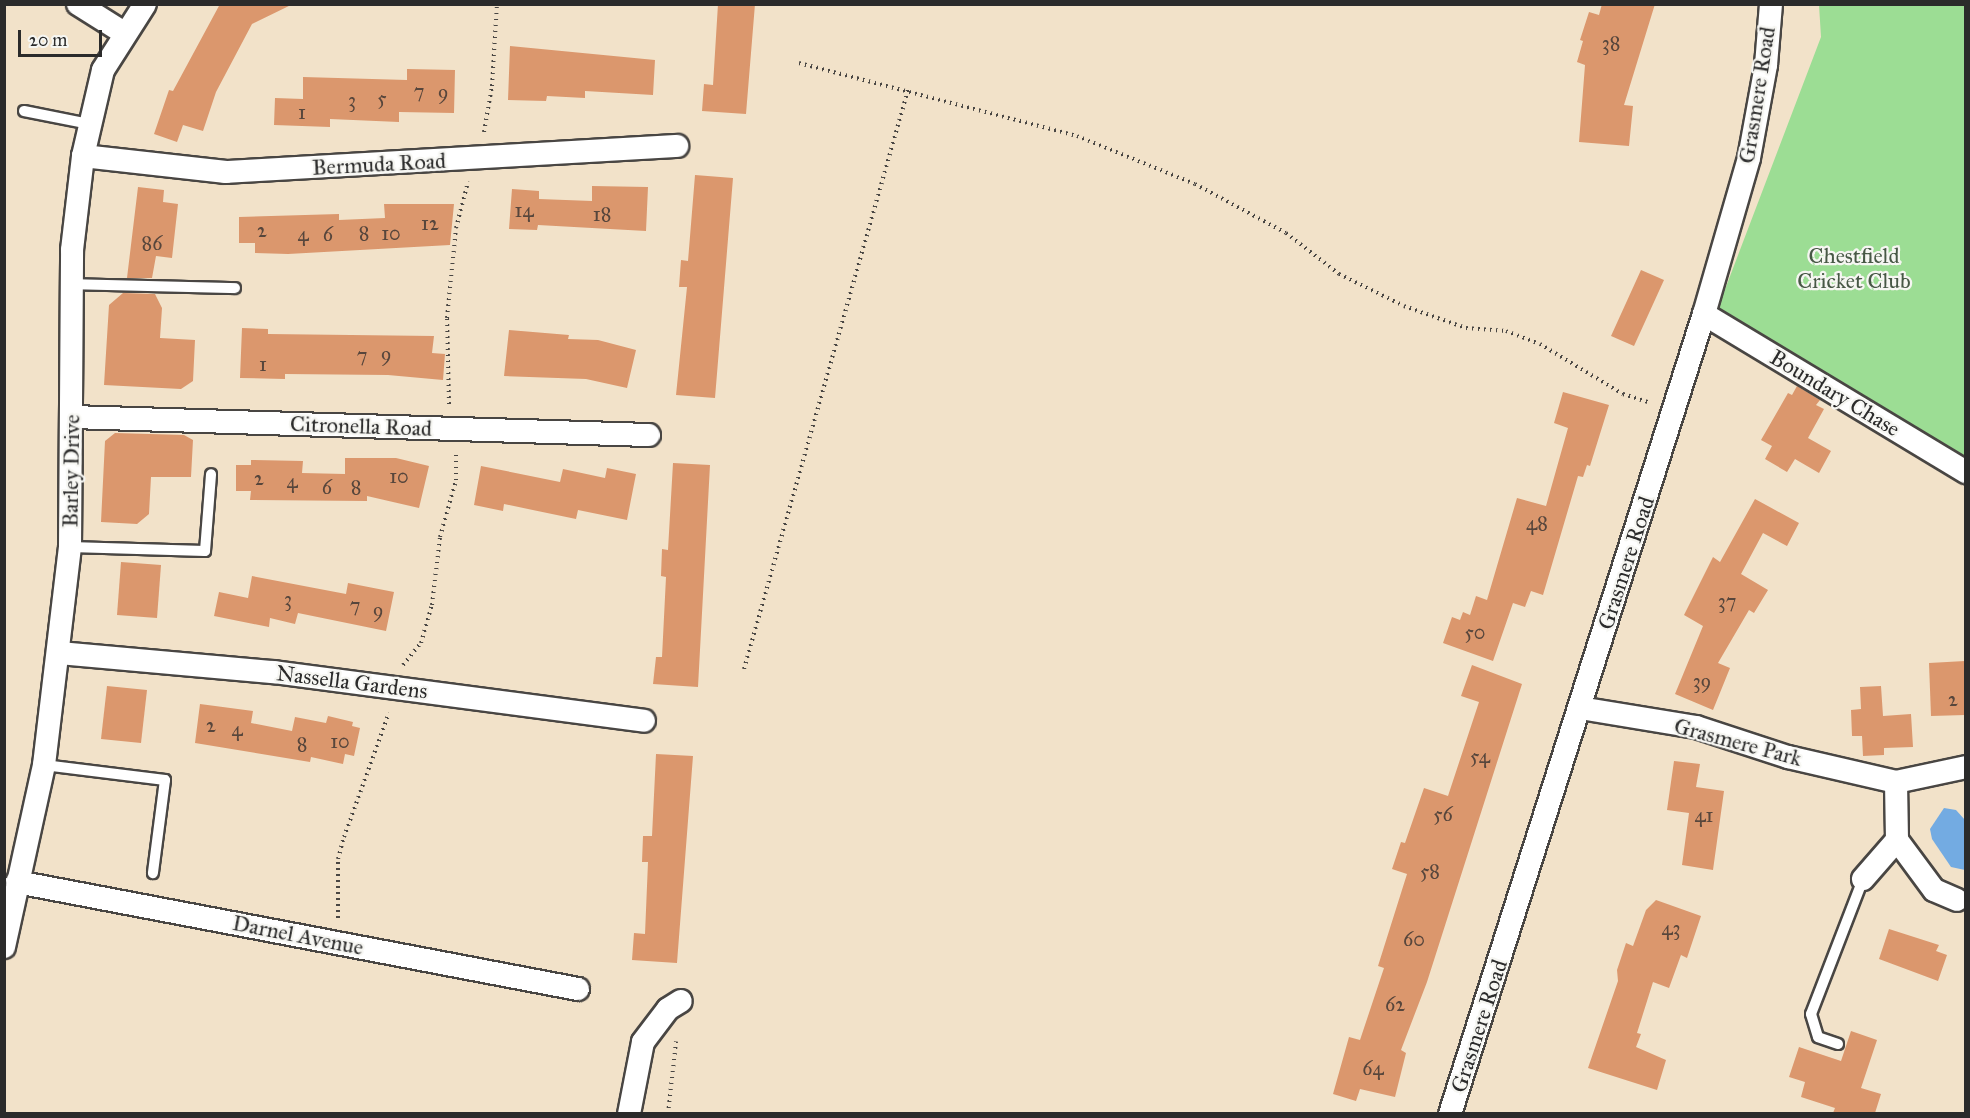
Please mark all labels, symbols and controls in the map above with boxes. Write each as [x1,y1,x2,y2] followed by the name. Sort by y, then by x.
[21,18,105,56] scale bar
[1733,25,1781,165] street label: Grasmere Road
[29,29,67,51] text: 20 m
[1602,31,1620,55] house number: 38
[414,79,424,103] house number: 7
[438,80,448,104] house number: 9
[377,86,387,110] house number: 5
[348,88,356,112] house number: 3
[298,100,306,124] house number: 1
[311,147,447,181] street label: Bermuda Road
[514,198,534,222] house number: 14
[593,202,611,226] house number: 18
[421,211,439,235] house number: 12
[257,218,267,242] house number: 2
[359,221,369,245] house number: 8
[381,221,401,245] house number: 10
[297,222,309,246] house number: 4
[323,222,333,246] house number: 6
[142,231,162,255] house number: 86
[1797,242,1911,294] park label: Chestfield Cricket Club
[381,342,391,366] house number: 9
[357,343,367,367] house number: 7
[1765,344,1905,442] street label: Boundary Chase
[259,352,267,376] house number: 1
[290,410,432,442] street label: Citronella Road
[57,414,85,528] street label: Barley Drive
[389,464,409,488] house number: 10
[254,466,264,490] house number: 2
[286,469,298,493] house number: 4
[322,475,332,499] house number: 6
[351,475,361,499] house number: 8
[1592,493,1660,633] street label: Grasmere Road
[1526,511,1548,535] house number: 48
[284,587,292,611] house number: 3
[1718,589,1736,613] house number: 37
[350,593,360,617] house number: 7
[373,598,383,622] house number: 9
[1465,620,1485,644] house number: 50
[275,660,429,704] street label: Nassella Gardens
[1693,669,1711,693] house number: 39
[1948,687,1958,711] house number: 2
[1671,712,1805,772] street label: Grasmere Park
[206,713,216,737] house number: 2
[231,717,243,741] house number: 4
[330,729,350,753] house number: 10
[297,732,307,756] house number: 8
[1470,744,1490,768] house number: 54
[1433,802,1453,826] house number: 56
[1694,803,1714,827] house number: 41
[1420,859,1440,883] house number: 58
[230,909,366,961] street label: Darnel Avenue
[1661,916,1681,940] house number: 43
[1403,927,1425,951] house number: 60
[1445,956,1513,1096] street label: Grasmere Road
[1385,992,1405,1016] house number: 62
[1362,1056,1384,1080] house number: 64

